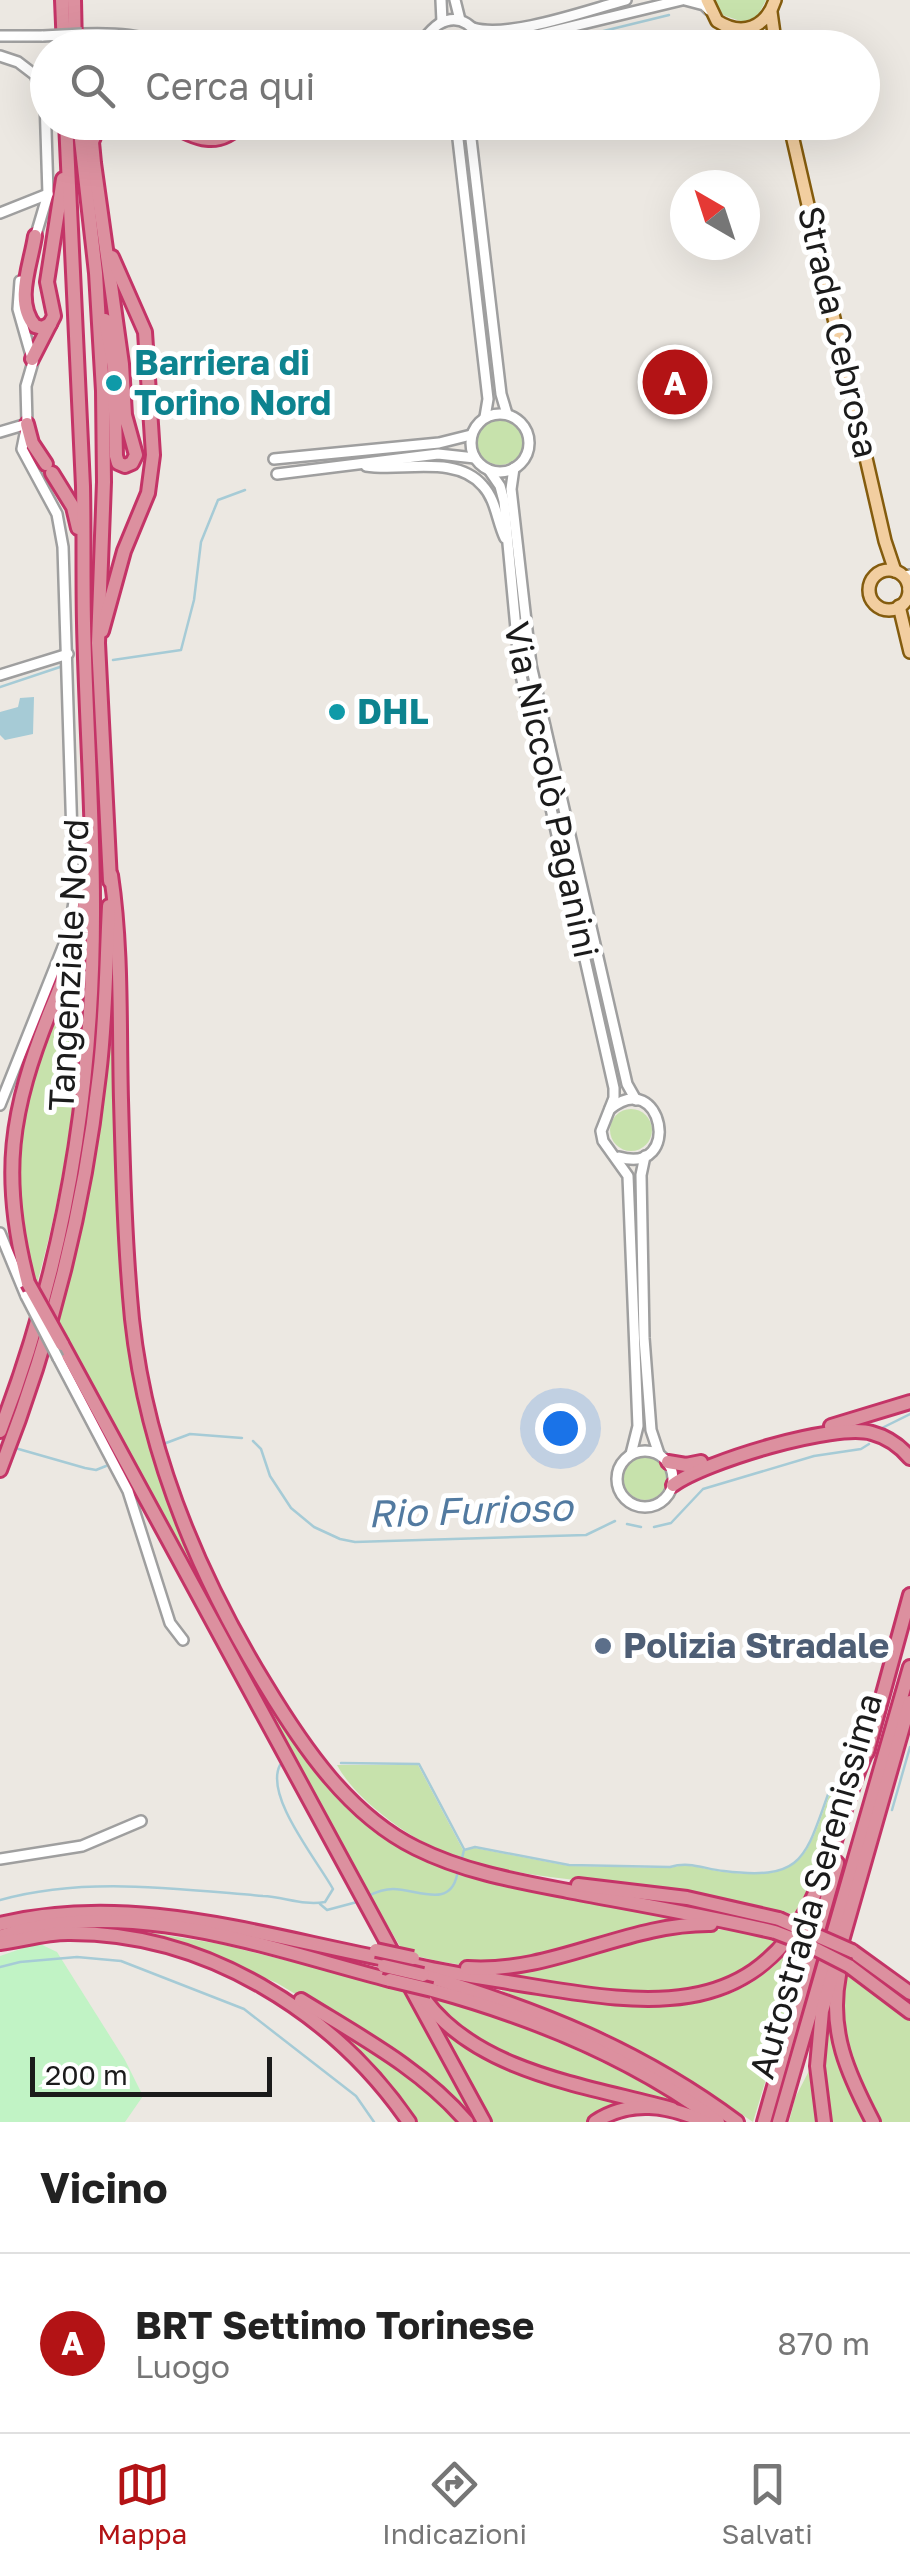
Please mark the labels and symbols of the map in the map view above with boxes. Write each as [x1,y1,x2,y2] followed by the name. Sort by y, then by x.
[670,170,760,260] north arrow
[790,202,888,462] street label: Strada Cebrosa
[134,341,331,423] place label: Barriera di Torino Nord
[642,344,708,420] pin: A
[103,372,125,394] marker: Barriera di Torino Nord
[496,618,608,962] street label: Via Niccolò Paganini
[357,690,429,732] place label: DHL
[326,701,348,723] marker: DHL
[39,818,97,1112] street label: Tangenziale Nord
[535,1403,586,1454] your location
[367,1483,575,1536] water label: Rio Furioso
[623,1624,890,1666] place label: Polizia Stradale
[592,1635,614,1657] marker: Polizia Stradale
[740,1688,890,2083] street label: Autostrada Serenissima
[30,2052,272,2096] scale bar

